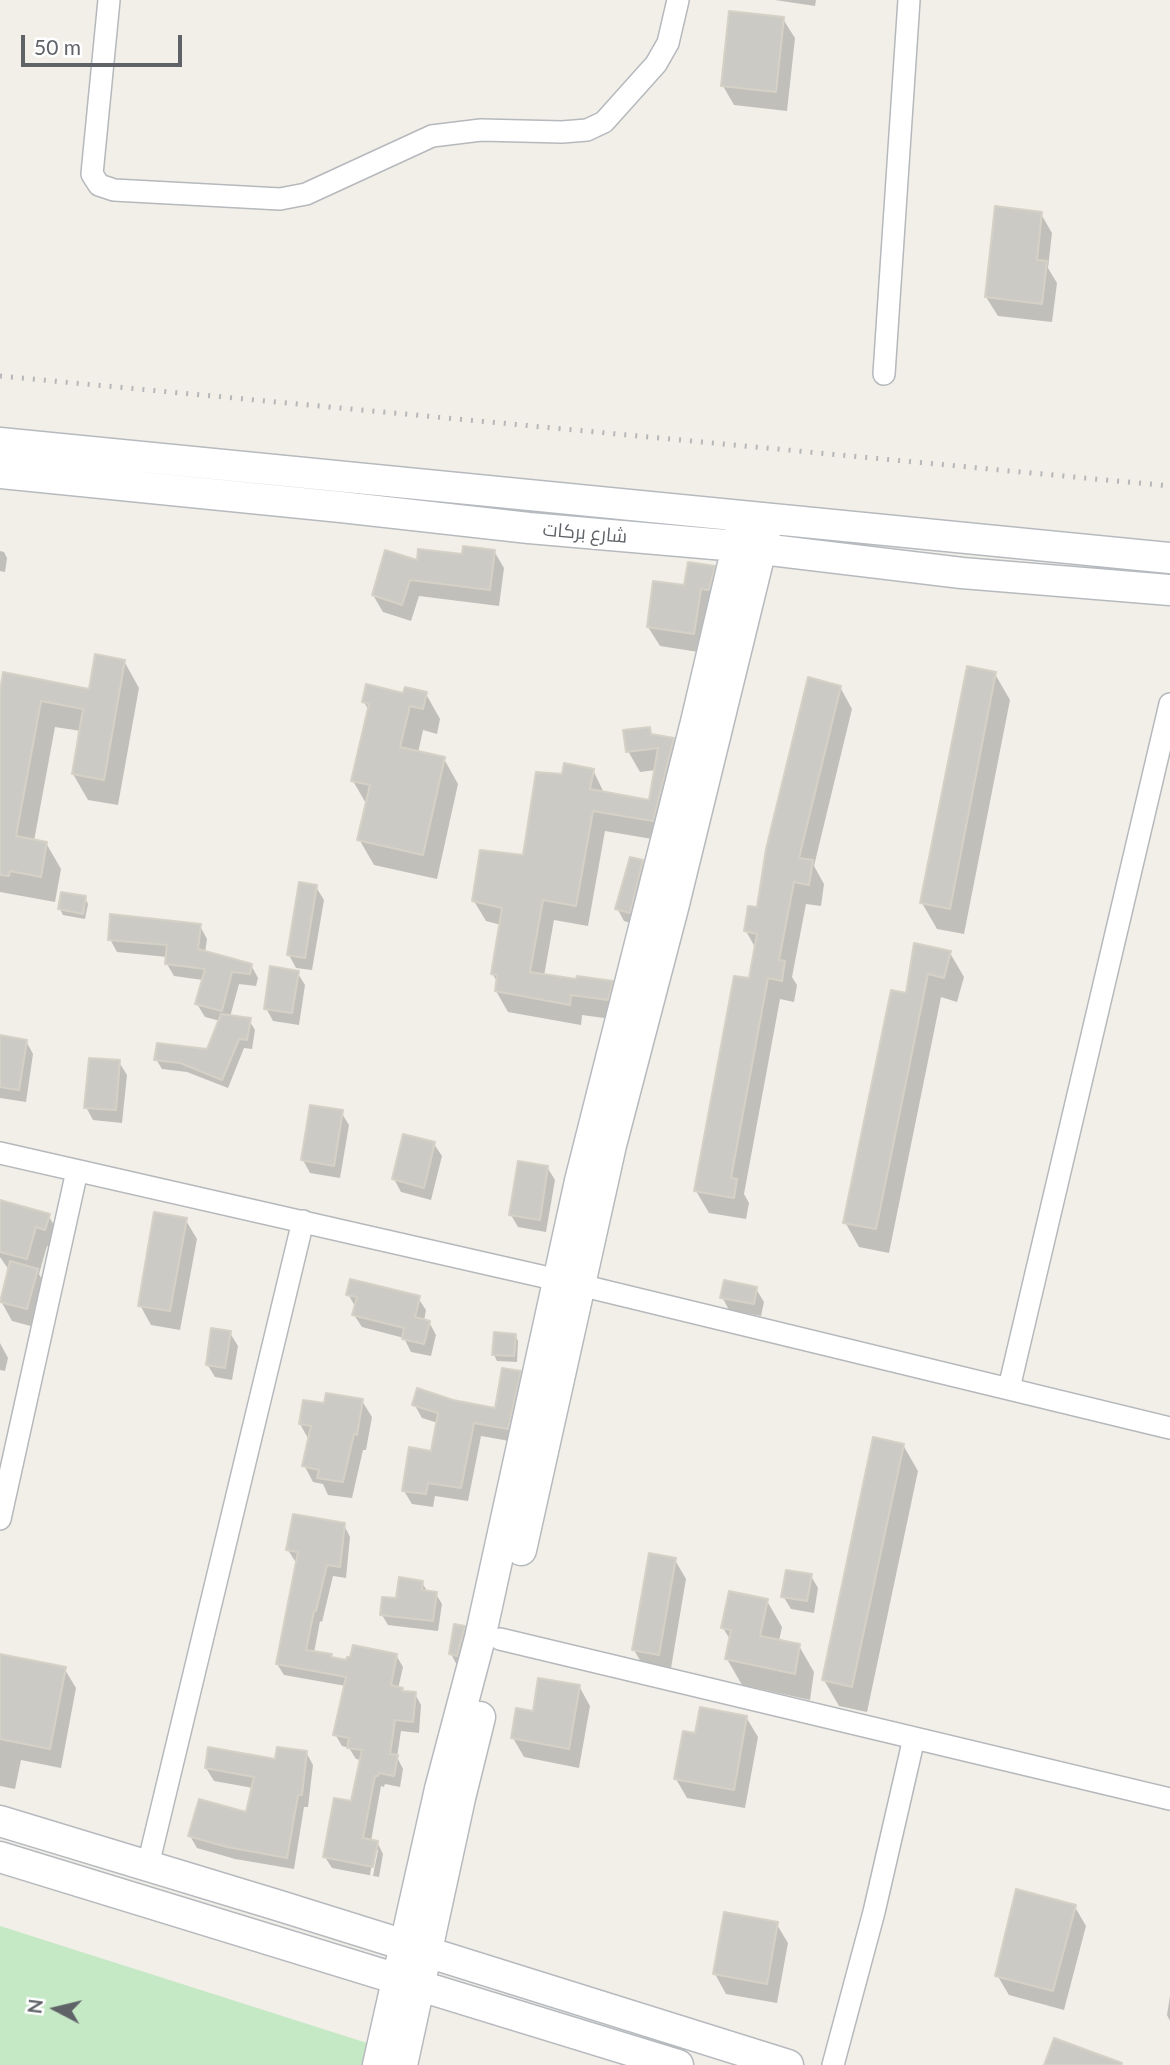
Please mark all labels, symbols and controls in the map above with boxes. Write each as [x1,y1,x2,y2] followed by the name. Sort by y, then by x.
[24,21,186,65] scale bar
[34,34,81,59] text: 50 m
[542,518,628,548] street label: شارع بركات
[21,1974,91,2044] north arrow
[22,1998,47,2015] text: N

